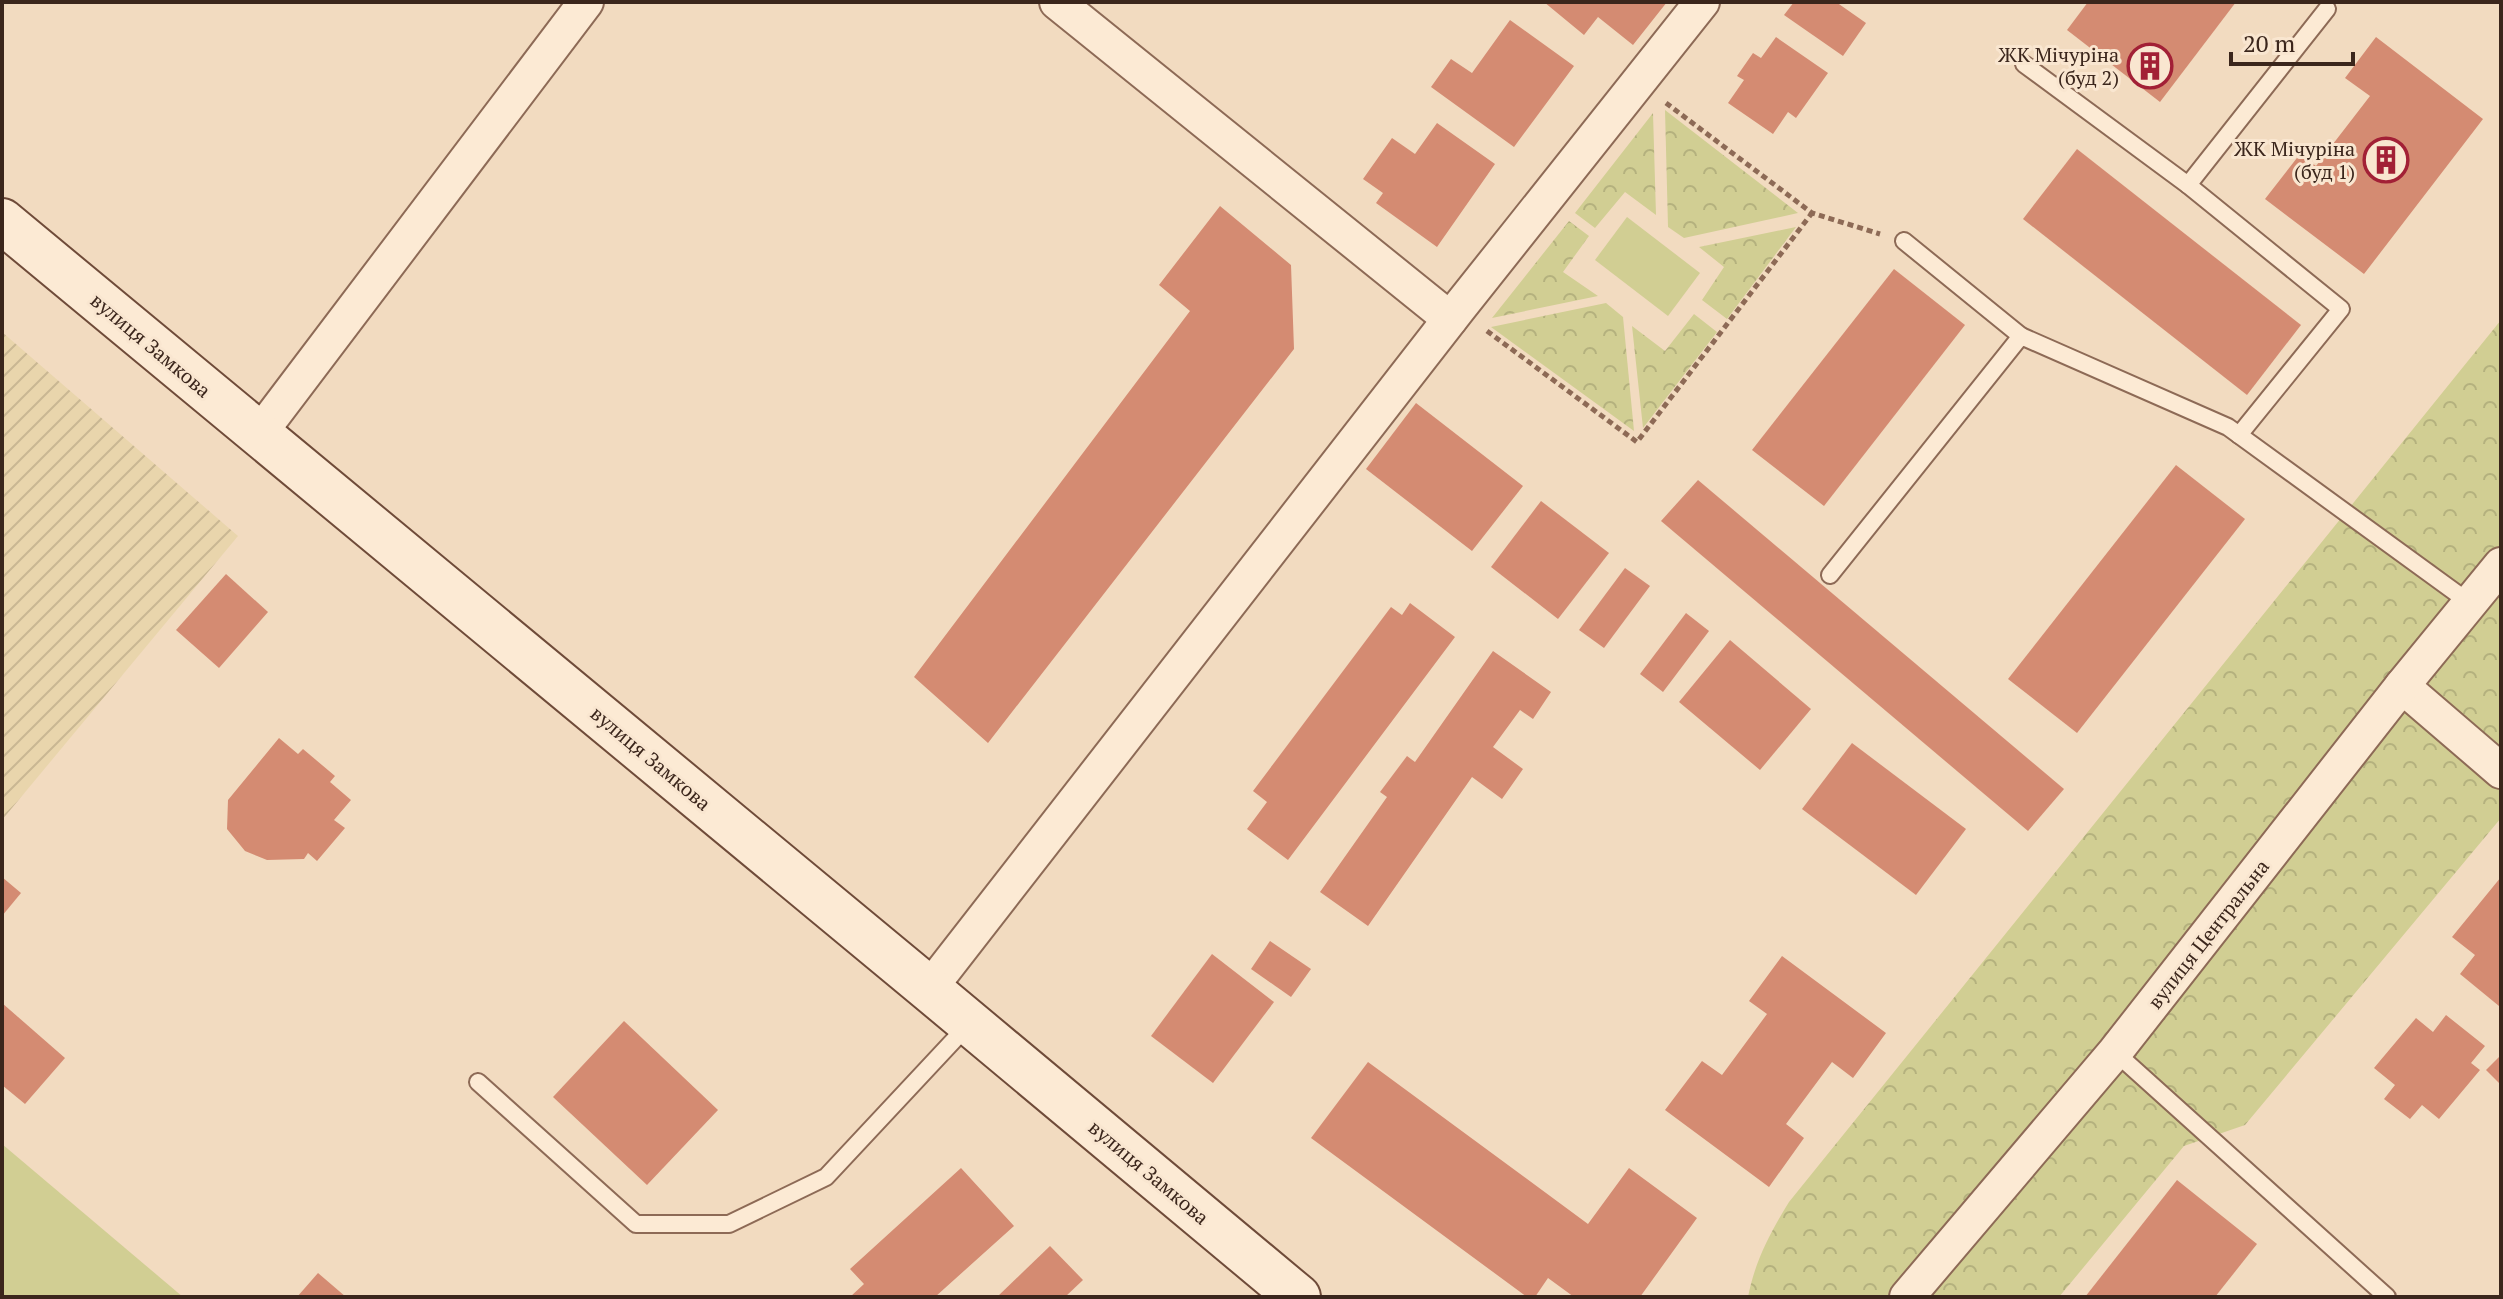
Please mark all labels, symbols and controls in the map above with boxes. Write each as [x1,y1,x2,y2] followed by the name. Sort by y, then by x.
[2231,16,2353,66] scale bar
[2243,27,2295,59] text: 20 m
[1998,41,2119,91] place label: ЖК Мічуріна (буд 2)
[2126,42,2174,90] building icon: ЖК Мічуріна (буд 2)
[2234,135,2355,185] place label: ЖК Мічуріна (буд 1)
[2362,136,2410,184] building icon: ЖК Мічуріна (буд 1)
[85,287,217,403] street label: вулиця Замкова
[585,700,717,816] street label: вулиця Замкова
[2141,854,2275,1014] street label: вулиця Центральна
[1083,1114,1215,1230] street label: вулиця Замкова

